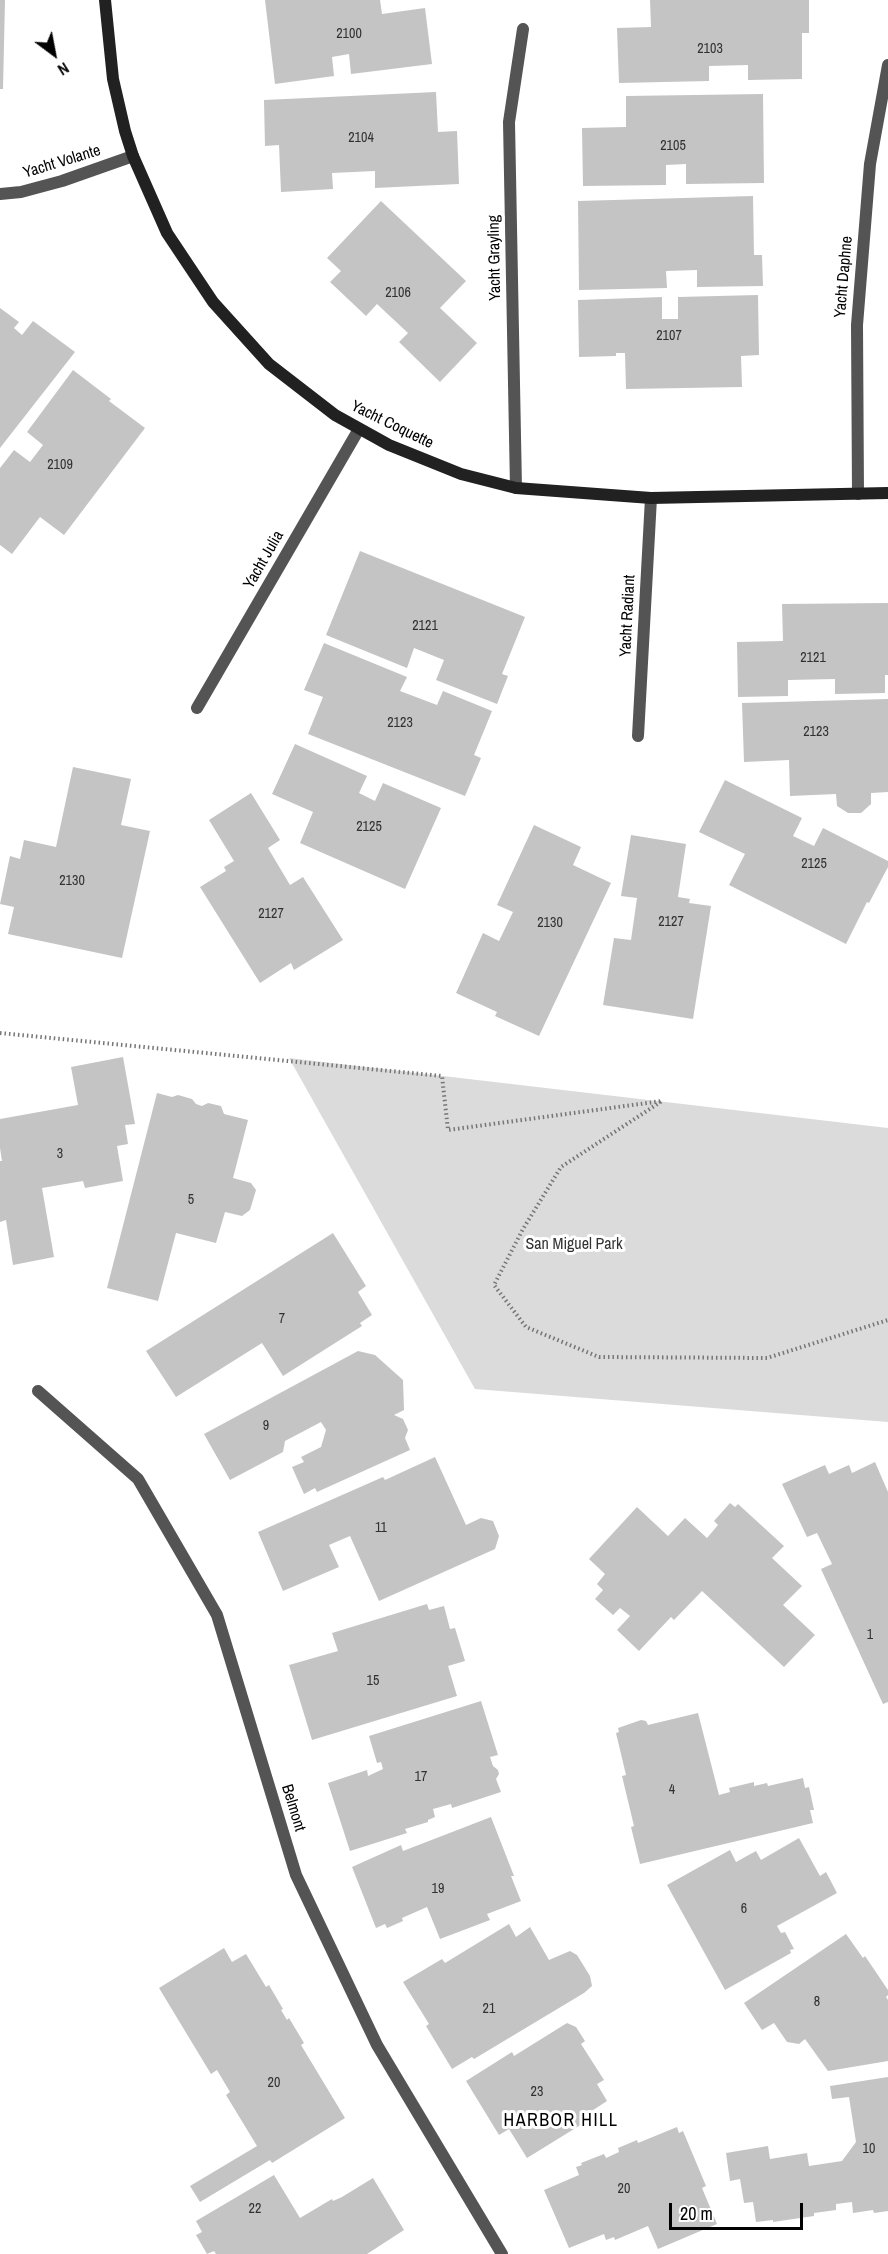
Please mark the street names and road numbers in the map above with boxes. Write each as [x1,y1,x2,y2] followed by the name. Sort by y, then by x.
[21,141,103,183] street label: Yacht Volante
[485,215,505,301] street label: Yacht Grayling
[831,235,857,319] street label: Yacht Daphne
[348,397,436,453] street label: Yacht Coquette
[240,528,288,592] street label: Yacht Julia
[616,574,640,658] street label: Yacht Radiant
[277,1782,309,1834] street label: Belmont

